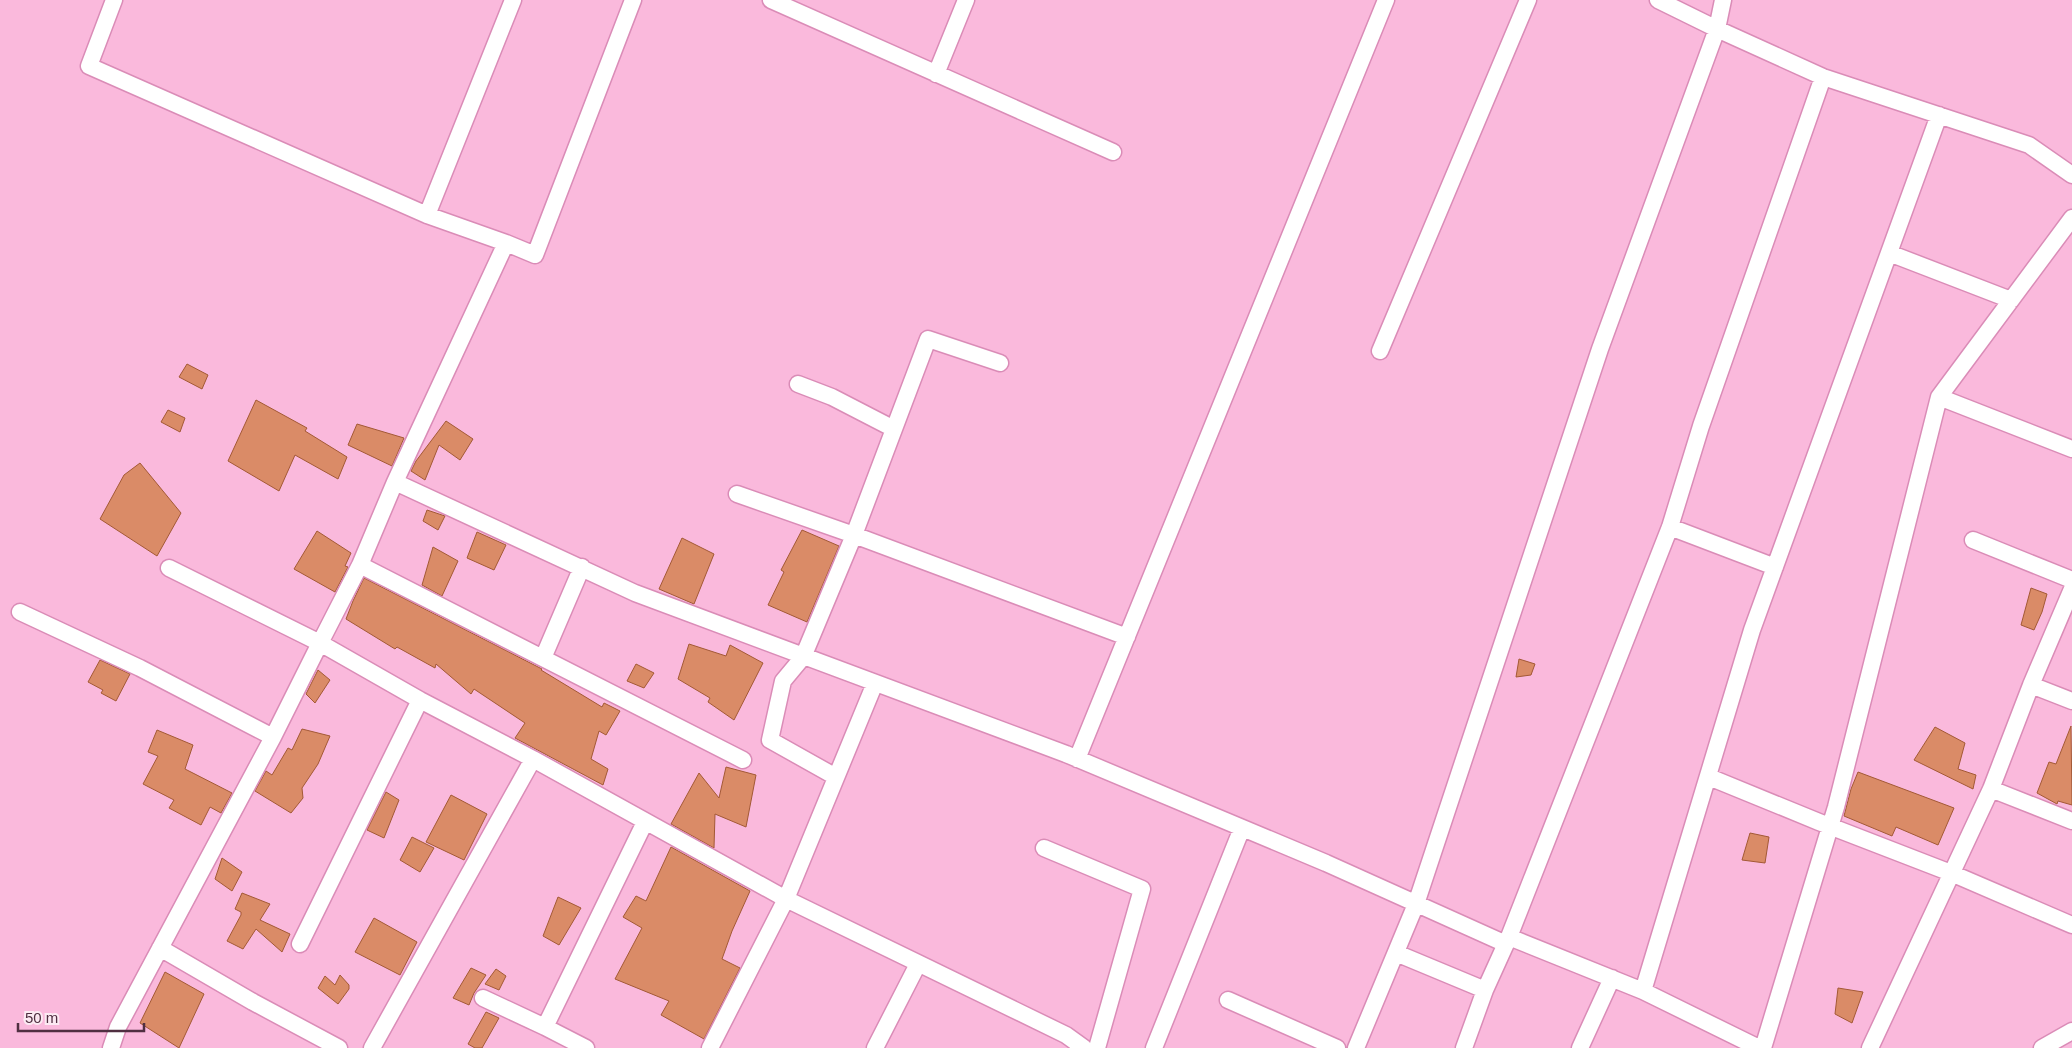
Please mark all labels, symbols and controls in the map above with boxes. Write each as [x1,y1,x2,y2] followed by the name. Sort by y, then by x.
[18,1000,144,1032] scale bar
[25,1009,58,1026] text: 50 m

